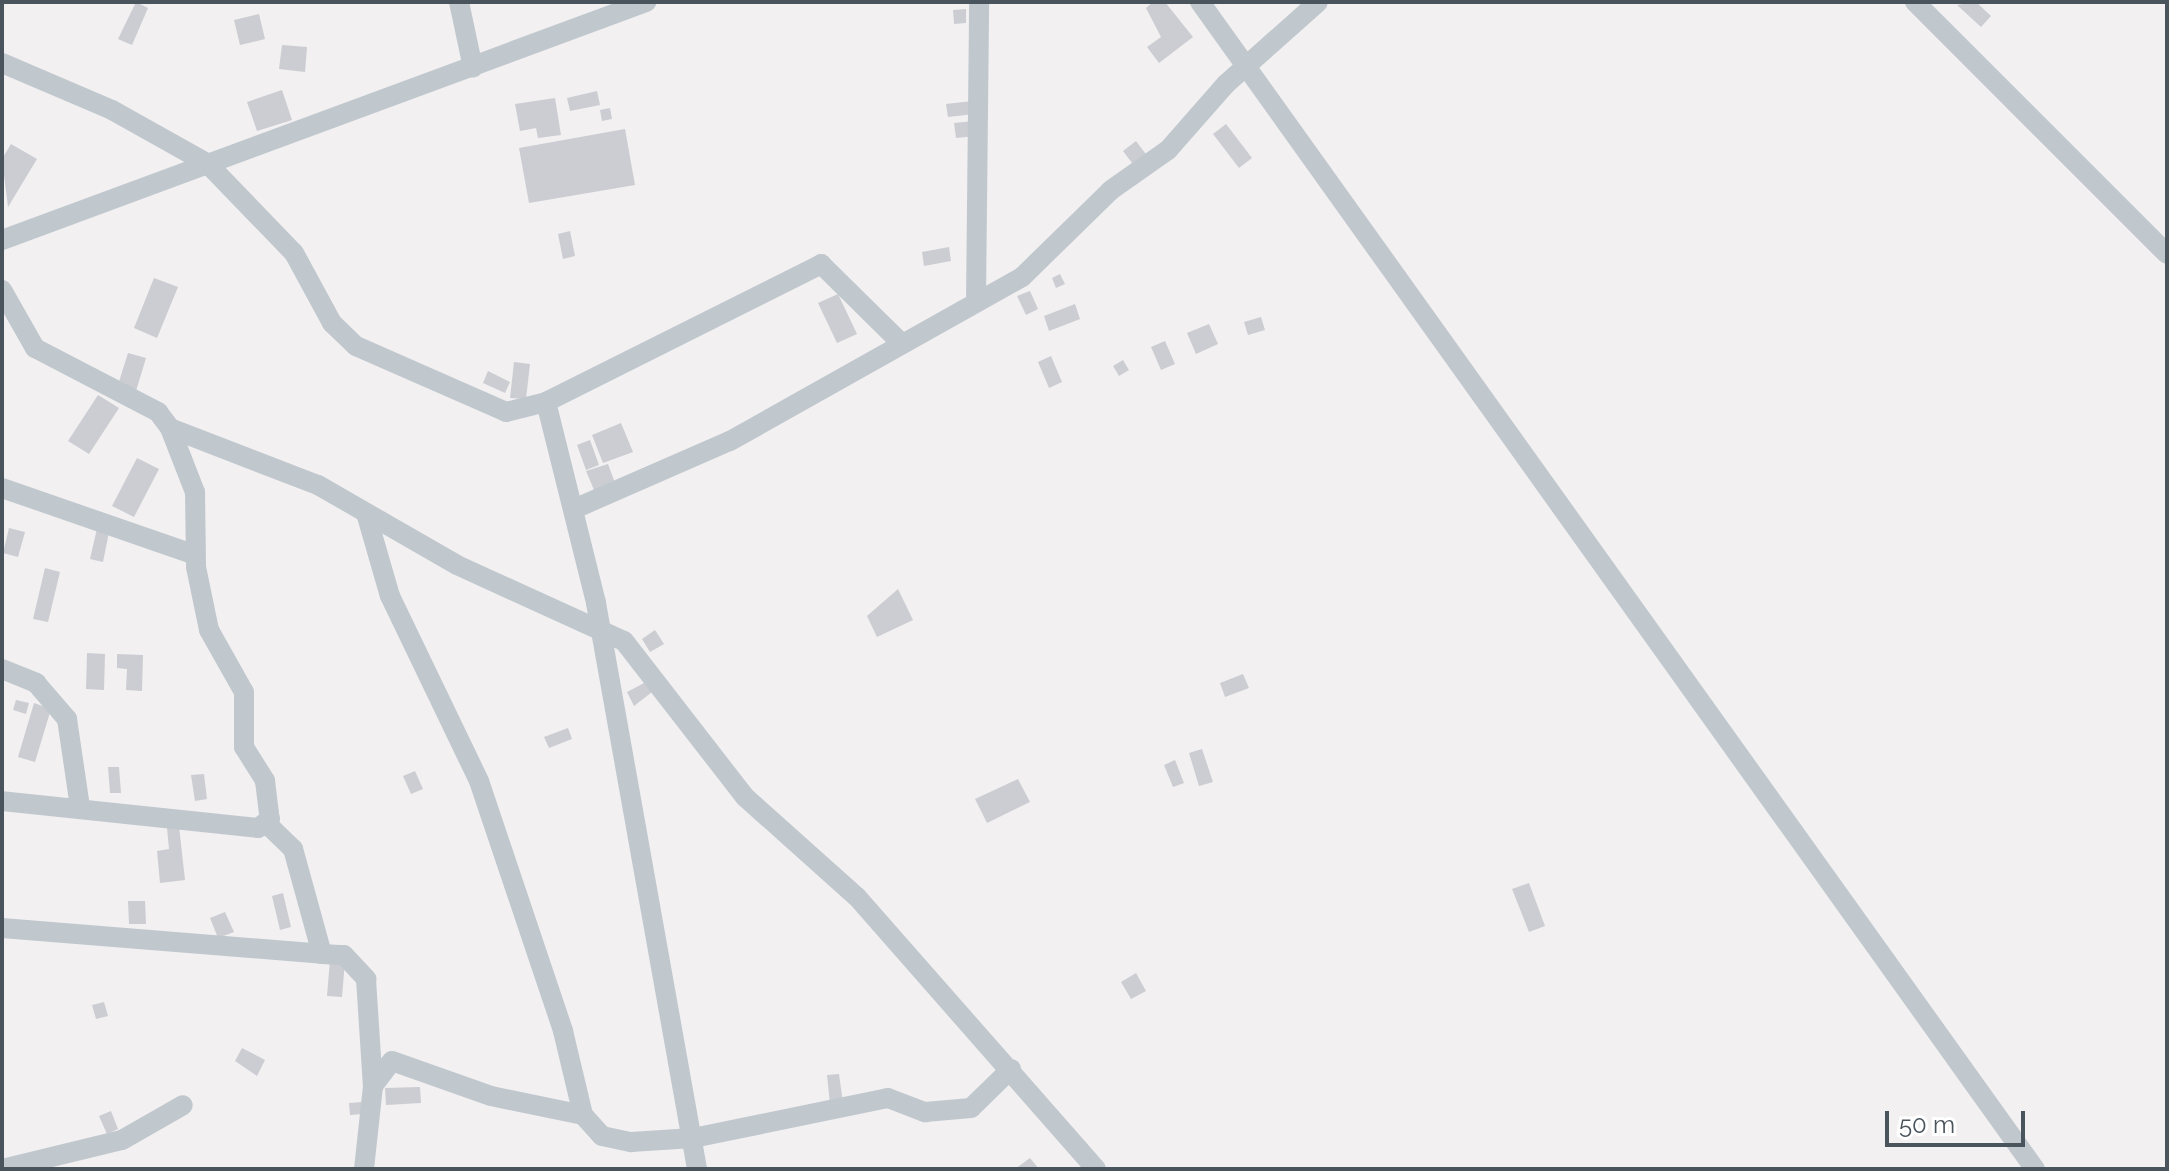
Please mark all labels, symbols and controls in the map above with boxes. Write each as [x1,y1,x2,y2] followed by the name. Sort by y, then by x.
[1889,1095,2029,1145] scale bar
[1899,1110,1955,1139] text: 50 m

